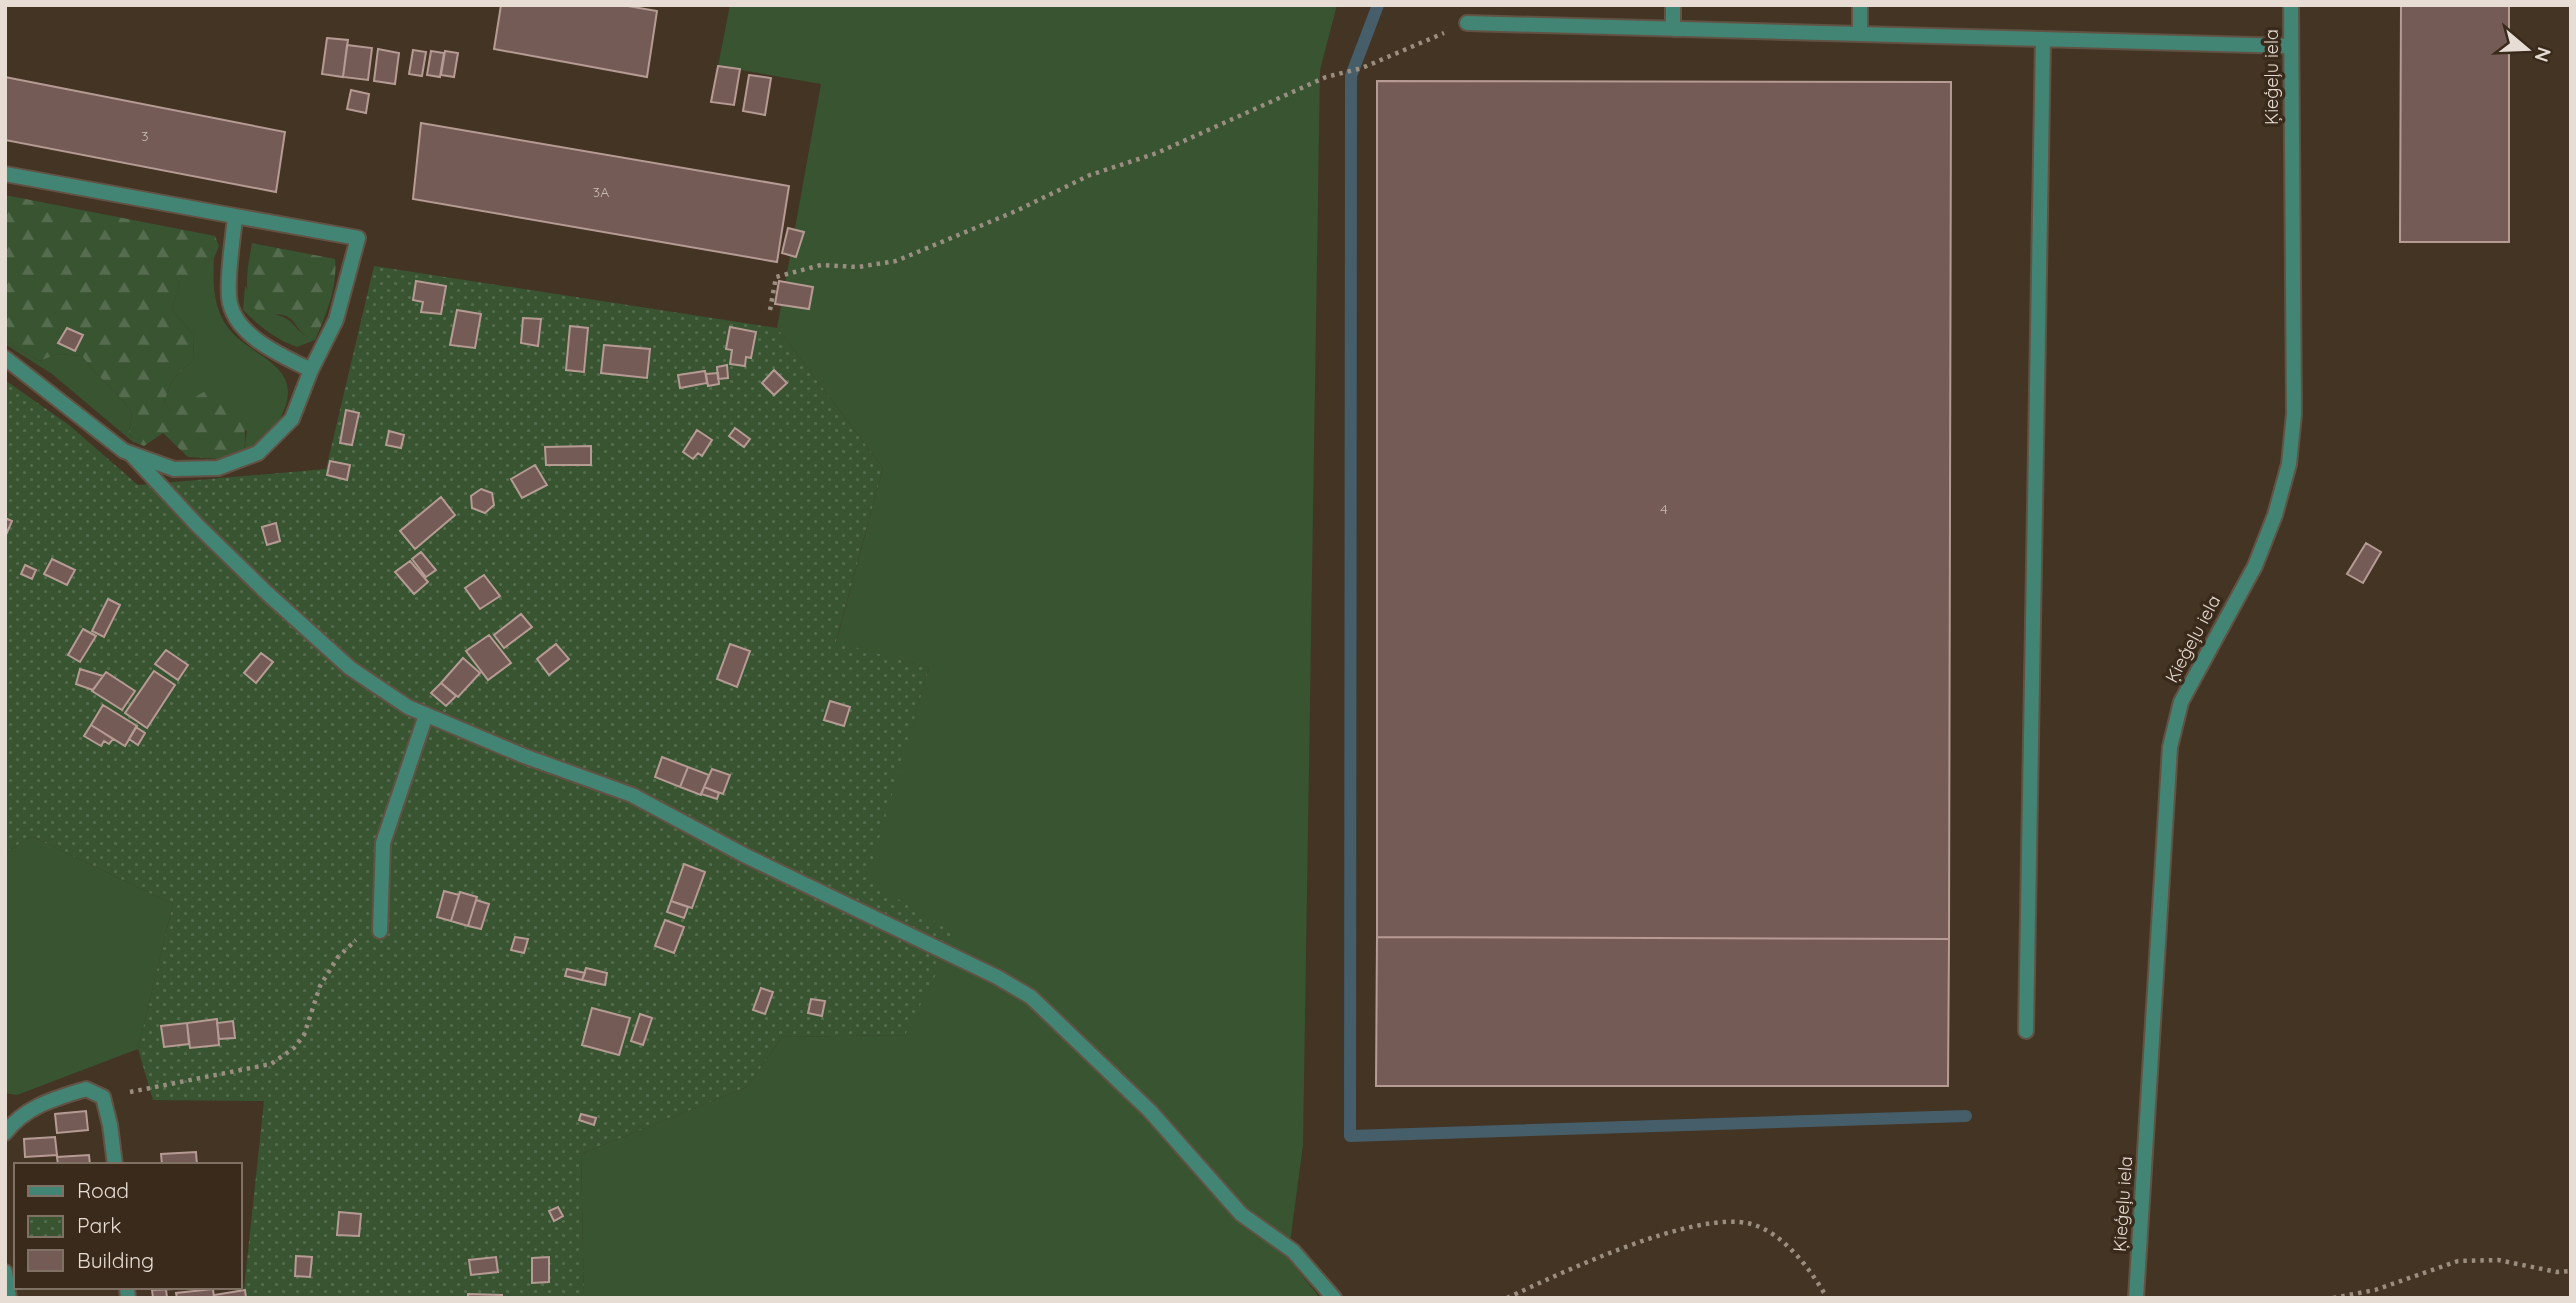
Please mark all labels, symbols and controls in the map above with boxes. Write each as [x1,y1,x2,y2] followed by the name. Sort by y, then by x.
[2492,14,2562,84] north arrow
[2260,29,2283,125] street label: Ķieģeļu iela
[2529,44,2557,65] text: N
[141,127,149,145] house number: 3
[593,183,609,201] house number: 3A
[1660,500,1668,518] house number: 4
[2160,591,2225,687] street label: Ķieģeļu iela
[2108,1155,2137,1253] street label: Ķieģeļu iela
[14,1163,242,1289] legend
[77,1177,129,1203] text: Road
[77,1212,121,1238] text: Park
[77,1247,154,1273] text: Building

